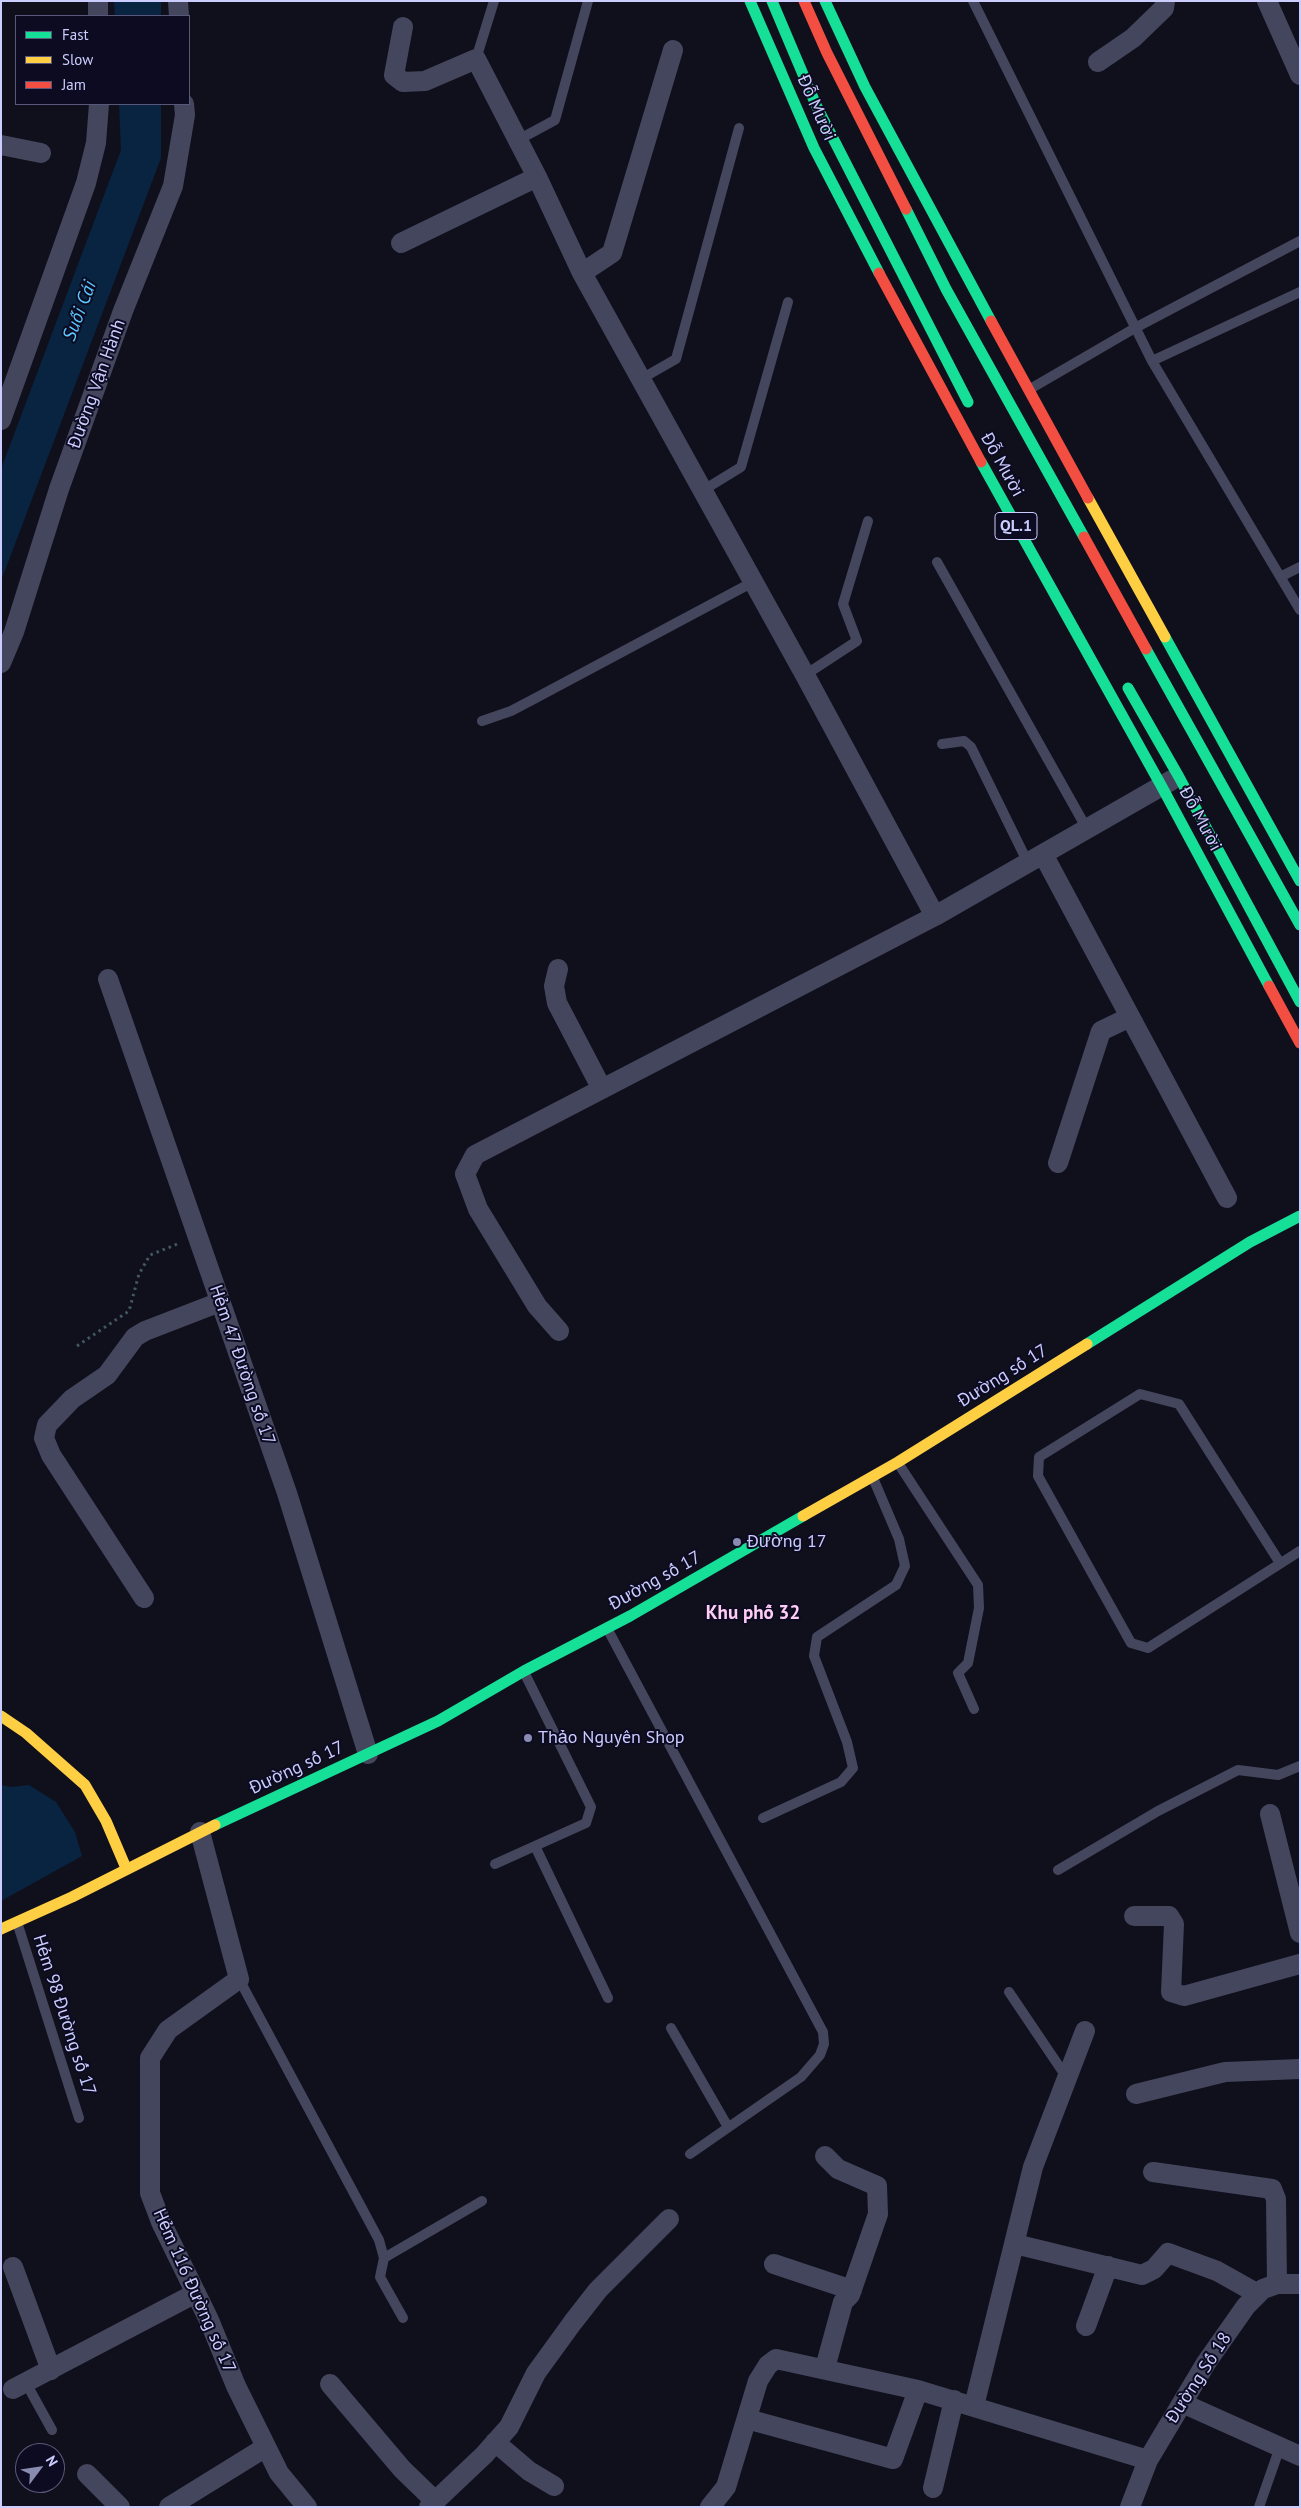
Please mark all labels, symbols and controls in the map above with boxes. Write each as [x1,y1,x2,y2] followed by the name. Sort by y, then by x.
[15,15,190,105] legend
[62,25,89,44] text: Fast
[62,50,93,69] text: Slow
[792,72,840,144] street label: Đỗ Mười
[62,75,86,94] text: Jam
[58,278,102,344] water label: Suối Cái
[64,317,130,451] street label: Đường Vận Hành
[976,429,1028,501] street label: Đỗ Mười
[995,512,1037,540] road number: QL.1
[1174,783,1226,855] street label: Đỗ Mười
[205,1282,279,1448] street label: Hẻm 47 Đường số 17
[954,1340,1052,1412] street label: Đường số 17
[747,1531,827,1553] place label: Đường 17
[731,1536,743,1548] marker: Đường 17
[605,1547,705,1615] street label: Đường số 17
[706,1603,800,1625] district label: Khu phố 32
[538,1727,685,1749] place label: Thảo Nguyên Shop
[522,1732,534,1744] marker: Thảo Nguyên Shop
[246,1737,348,1799] street label: Đường số 17
[28,1932,100,2098] street label: Hẻm 98 Đường số 17
[148,2206,240,2376] street label: Hẻm 116 Đường số 17
[1162,2329,1236,2427] street label: Đường Số 18
[15,2443,65,2493] north arrow
[42,2452,62,2469] text: N

